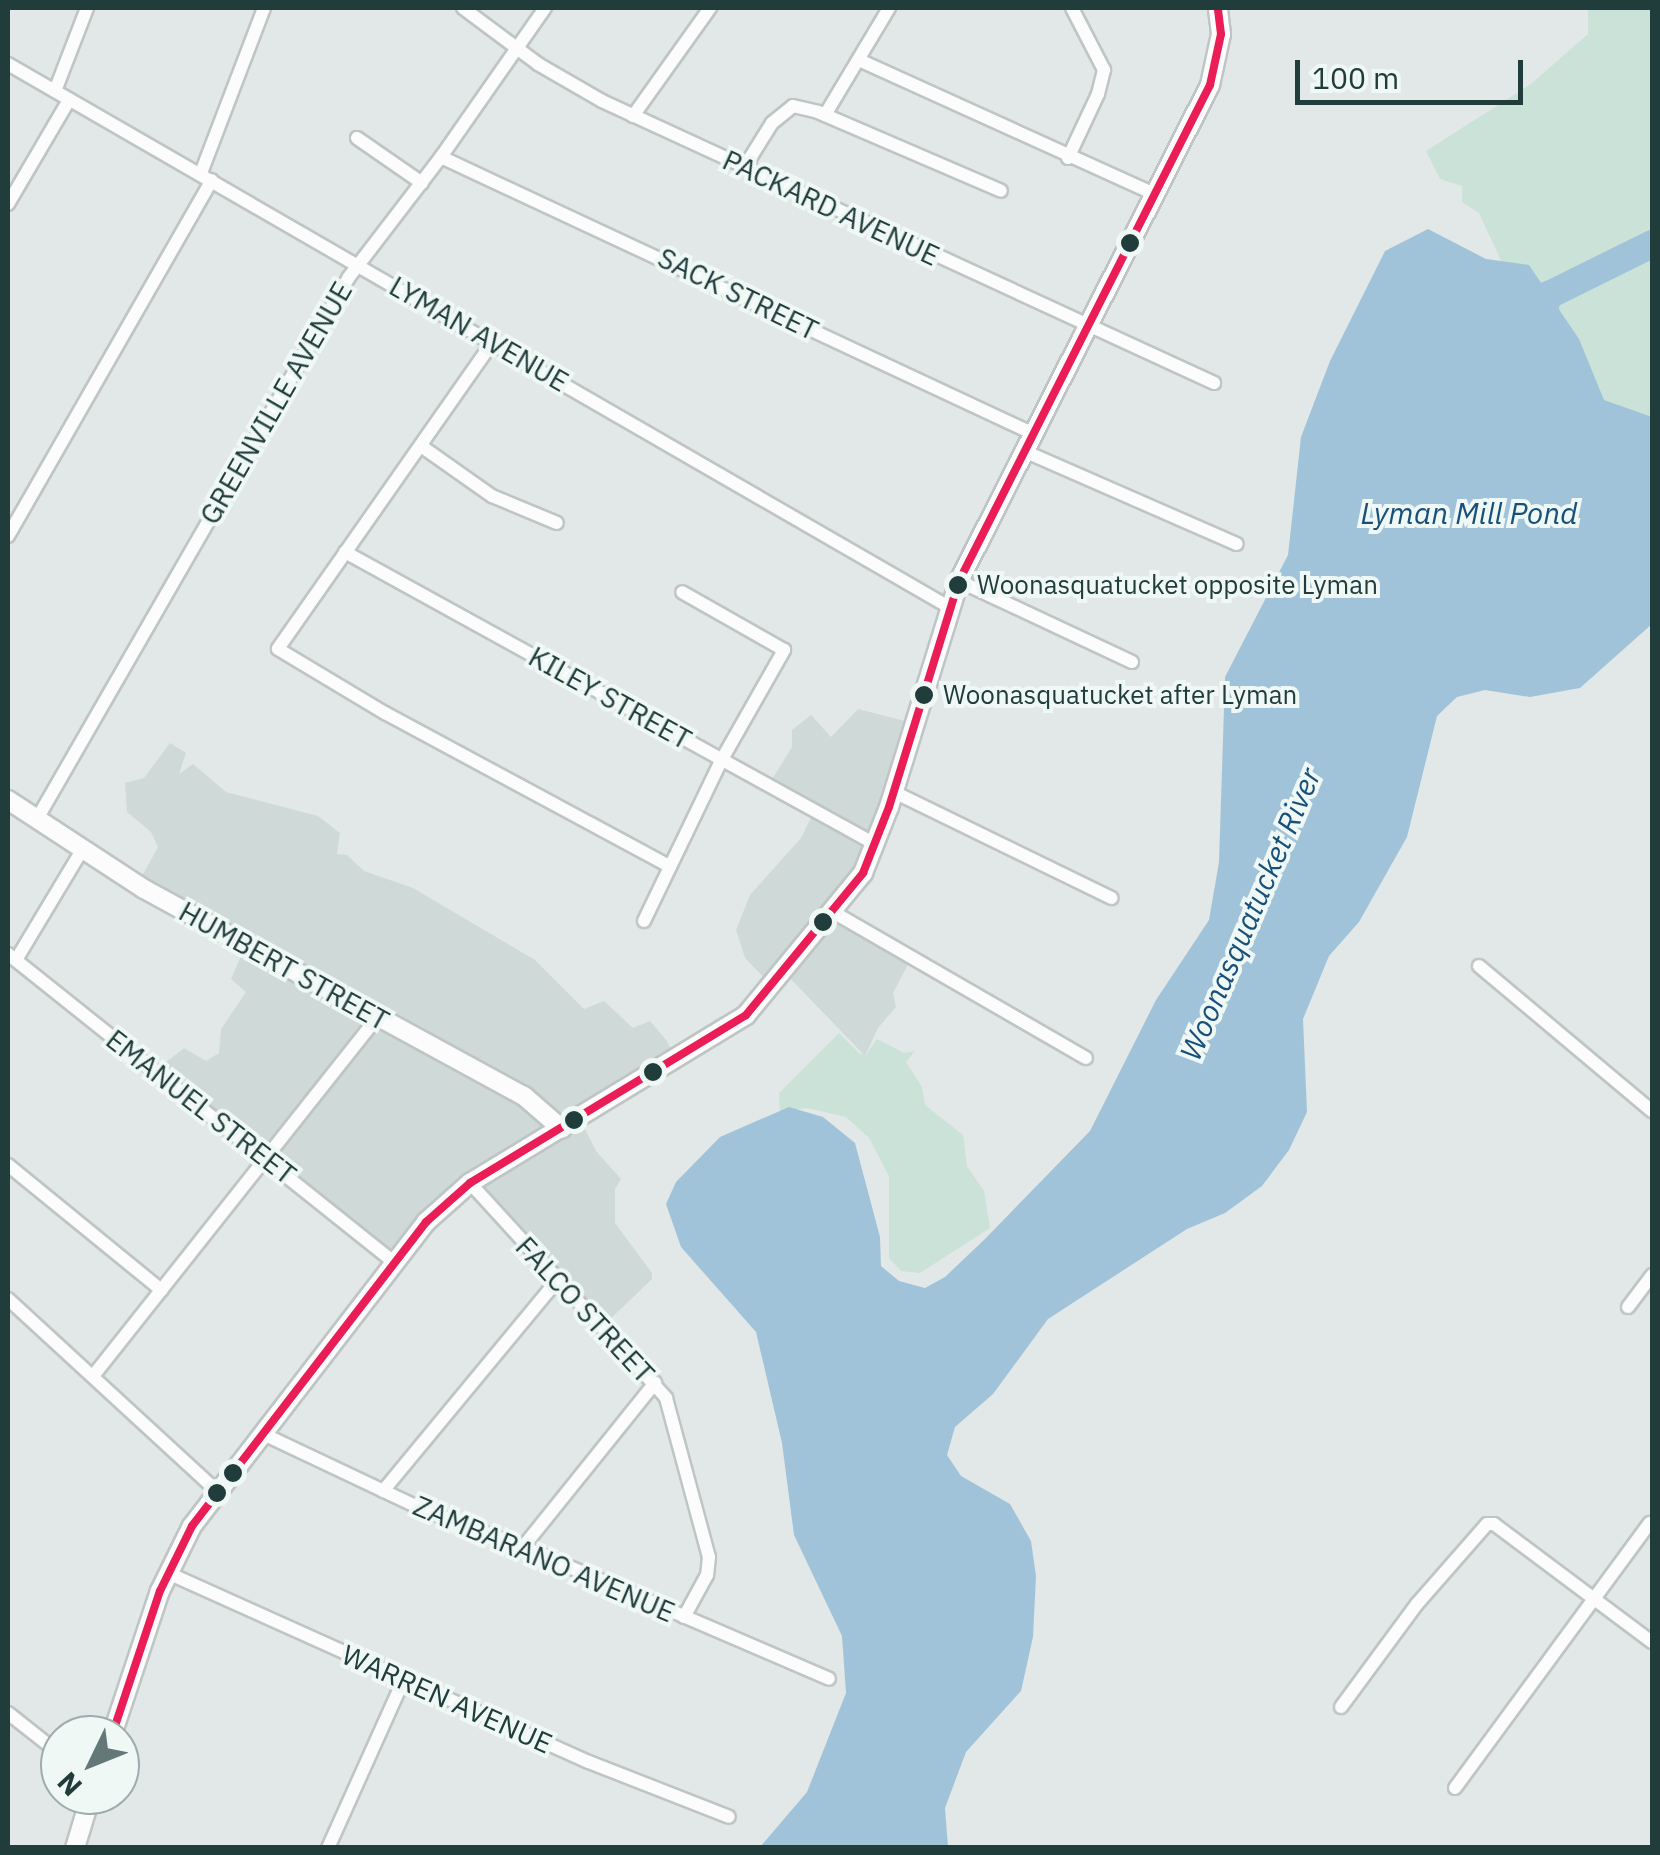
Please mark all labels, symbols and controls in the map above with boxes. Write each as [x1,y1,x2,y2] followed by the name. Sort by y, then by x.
[1300,40,1528,102] scale bar
[1312,58,1399,97] text: 100 m
[717,143,945,273] street label: PACKARD AVENUE
[1120,233,1140,253] unlabelled marker
[652,241,824,347] street label: SACK STREET
[384,269,574,399] street label: LYMAN AVENUE
[193,276,359,530] street label: GREENVILLE AVENUE
[1360,495,1578,531] water label: Lyman Mill Pond
[977,569,1378,601] place label: Woonasquatucket opposite Lyman
[948,575,968,595] marker: Woonasquatucket opposite Lyman
[523,640,697,756] street label: KILEY STREET
[943,679,1297,711] place label: Woonasquatucket after Lyman
[914,685,934,705] marker: Woonasquatucket after Lyman
[1172,763,1328,1065] water label: Woonasquatucket River
[173,894,395,1038] street label: HUMBERT STREET
[813,912,833,932] unlabelled marker
[100,1023,302,1191] street label: EMANUEL STREET
[643,1062,663,1082] unlabelled marker
[564,1110,584,1130] unlabelled marker
[509,1230,661,1390] street label: FALCO STREET
[223,1463,243,1483] unlabelled marker
[207,1483,227,1503] unlabelled marker
[408,1489,680,1629] street label: ZAMBARANO AVENUE
[337,1638,557,1760] street label: WARREN AVENUE
[40,1715,140,1815] north arrow
[49,1764,90,1804] text: N

